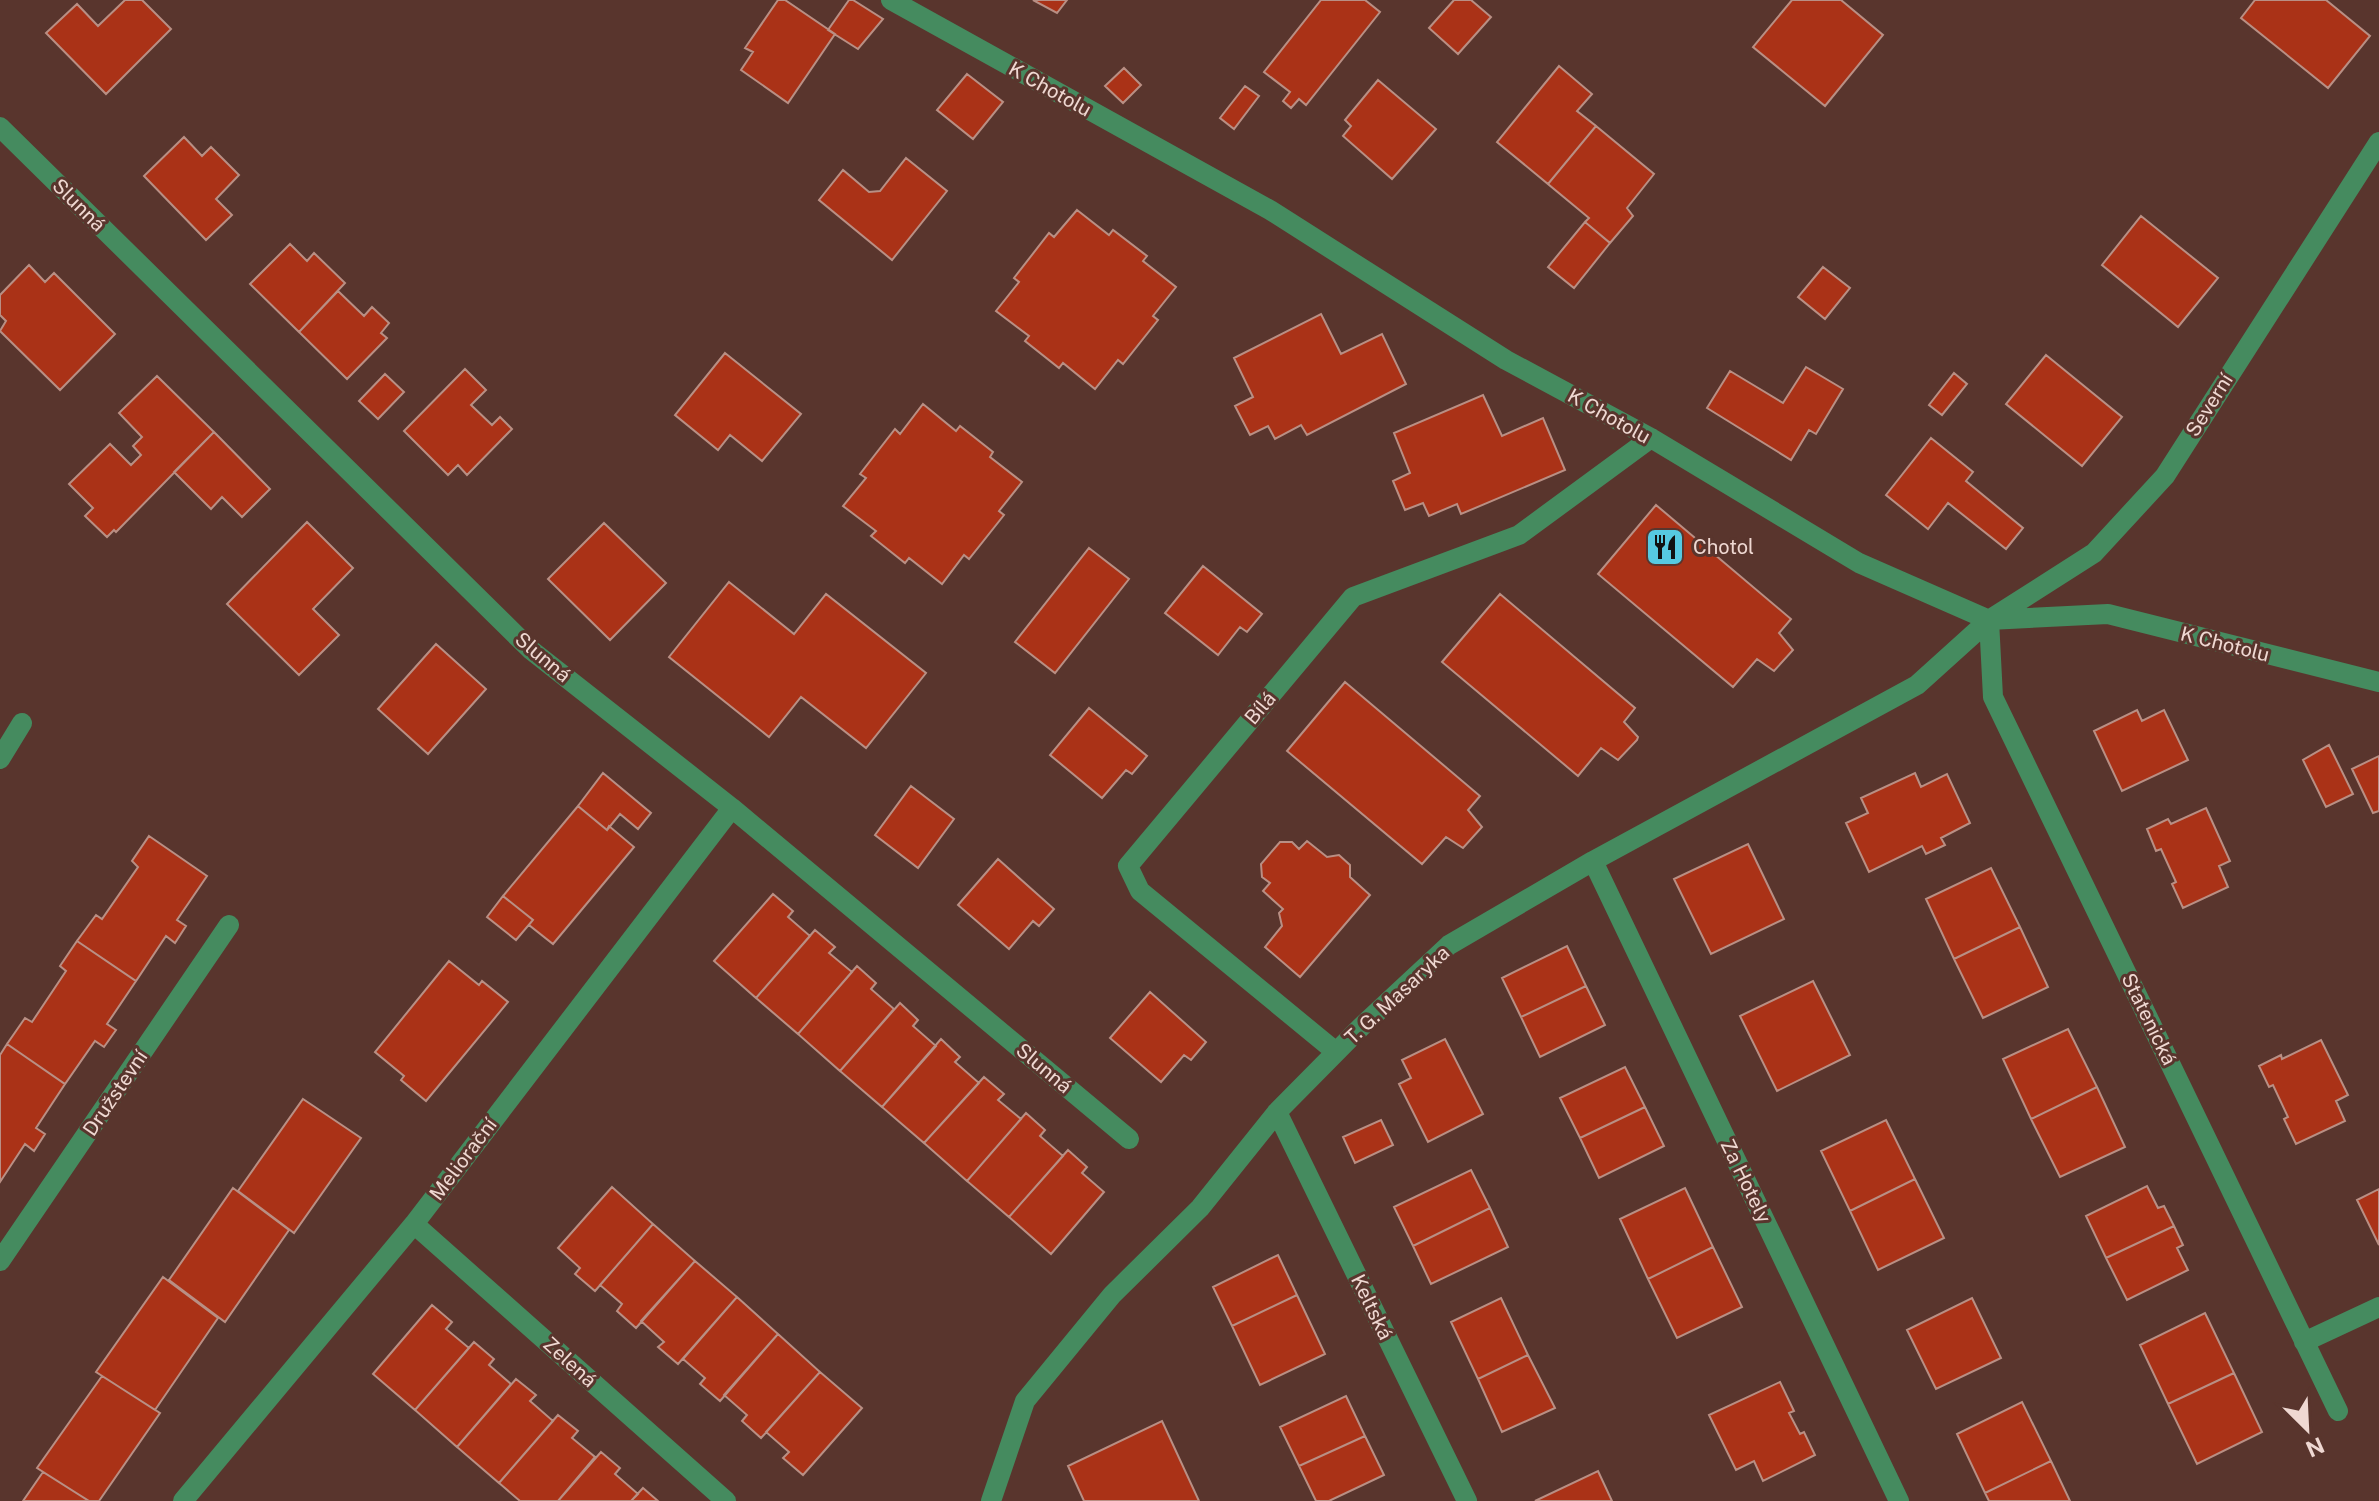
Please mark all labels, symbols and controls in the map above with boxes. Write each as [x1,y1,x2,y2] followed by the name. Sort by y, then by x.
[1004,56,1096,122] street label: K Chotolu
[48,174,110,236] street label: Slunná
[2180,368,2238,441] street label: Severní
[1563,383,1655,449] street label: K Chotolu
[1644,526,1686,568] restaurant icon: Chotol
[1693,535,1754,559] place label: Chotol
[2178,621,2272,667] street label: K Chotolu
[510,627,576,687] street label: Slunná
[1239,687,1281,729] street label: Bílá
[1340,940,1454,1050] street label: T. G. Masaryka
[2116,969,2182,1069] street label: Statenická
[1011,1038,1077,1098] street label: Slunná
[78,1045,153,1140] street label: Družstevní
[424,1112,502,1205] street label: Meliorační
[1715,1135,1777,1227] street label: Za Hotely
[1346,1270,1398,1344] street label: Keltská
[538,1332,602,1392] street label: Zelená
[2267,1389,2347,1469] north arrow
[2302,1432,2328,1463] text: N

